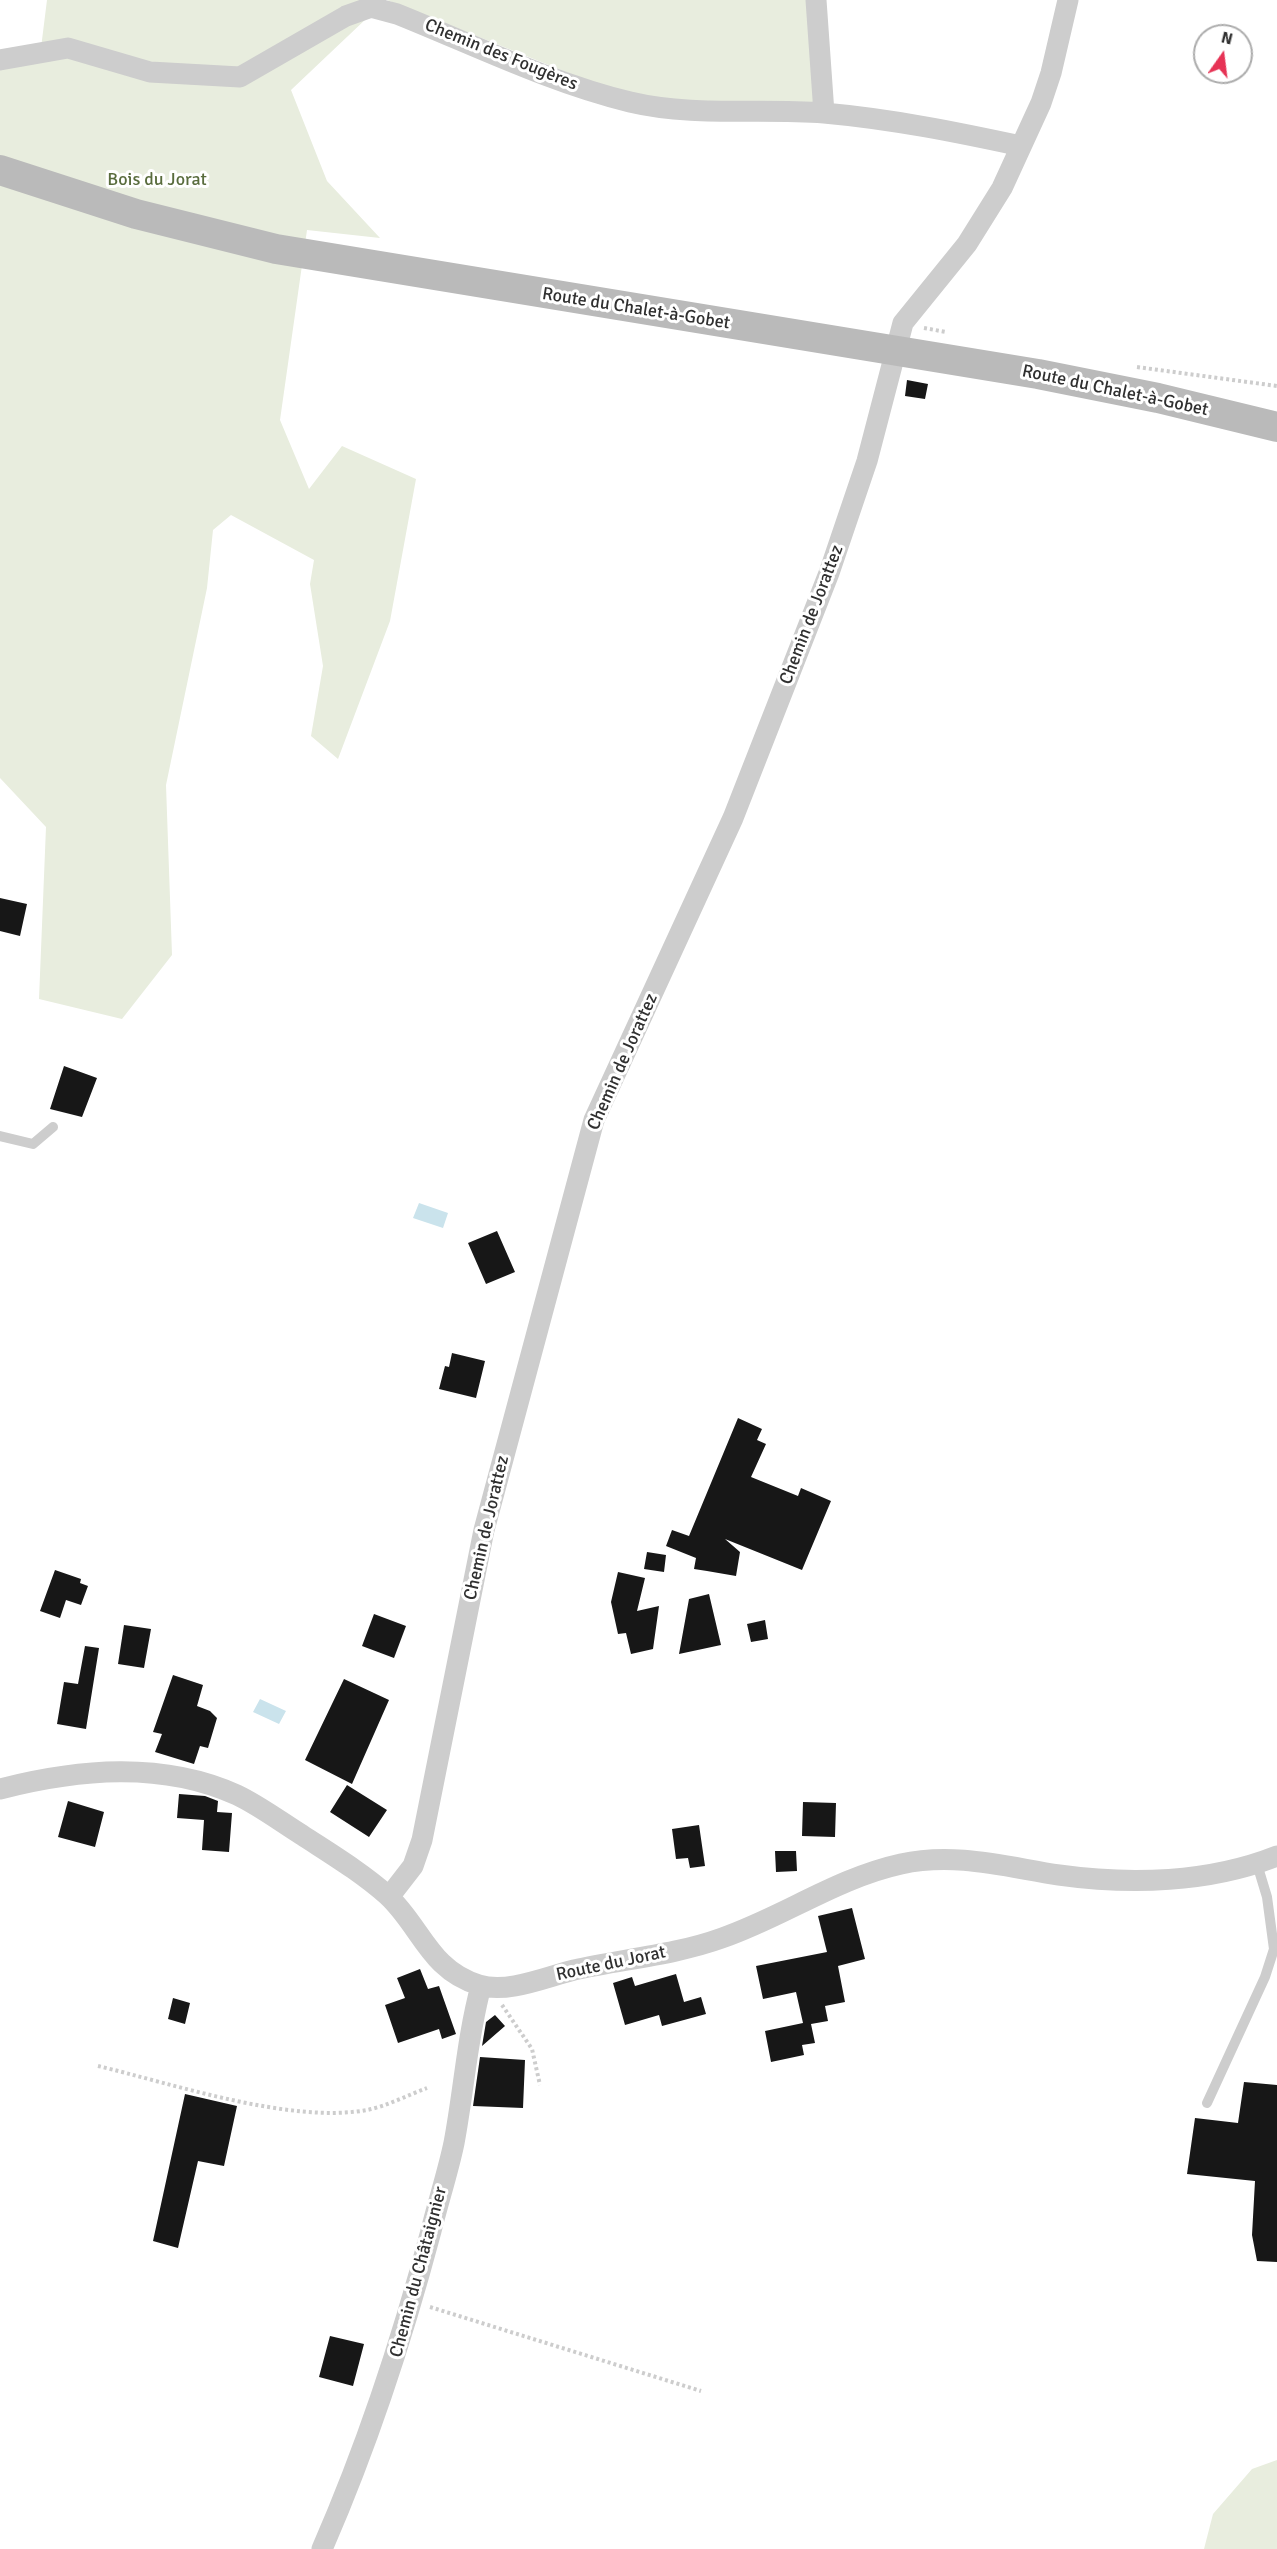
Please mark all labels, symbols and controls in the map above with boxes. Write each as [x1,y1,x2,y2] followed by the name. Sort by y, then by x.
[421,14,581,96] street label: Chemin des Fougères
[1193,24,1253,84] north arrow
[1219,27,1235,50] text: N
[107,169,207,191] park label: Bois du Jorat
[541,283,731,335] street label: Route du Chalet-à-Gobet
[1020,361,1210,421] street label: Route du Chalet-à-Gobet
[775,542,849,688] street label: Chemin de Jorattez
[583,990,663,1134] street label: Chemin de Jorattez
[460,1454,514,1602] street label: Chemin de Jorattez
[554,1942,668,1986] street label: Route du Jorat
[386,2184,452,2360] street label: Chemin du Châtaignier

